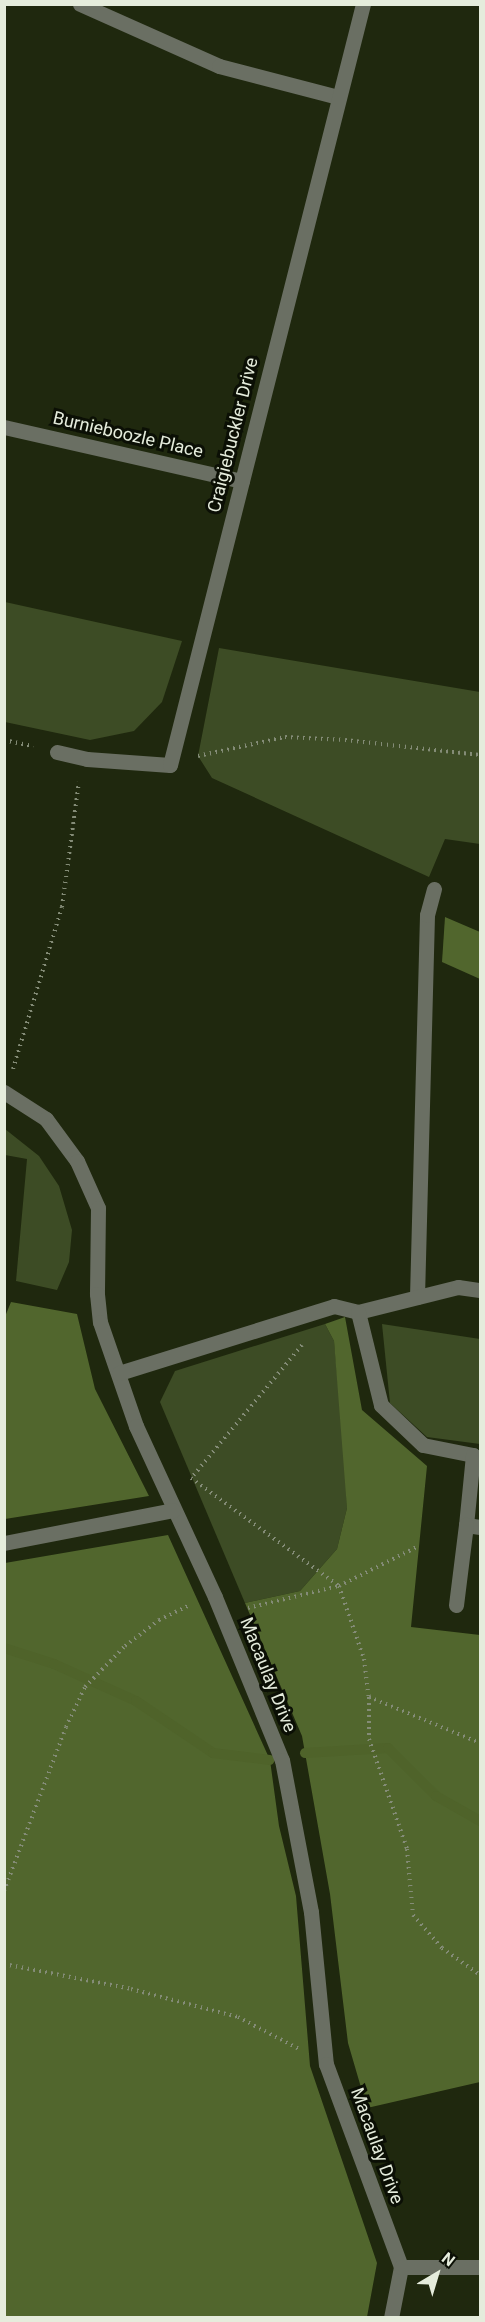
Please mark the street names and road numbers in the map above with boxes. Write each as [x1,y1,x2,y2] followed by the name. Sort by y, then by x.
[203,355,263,515] street label: Craigiebuckler Drive
[51,407,205,463] street label: Burnieboozle Place
[235,1614,301,1736] street label: Macaulay Drive
[346,2085,408,2207] street label: Macaulay Drive

